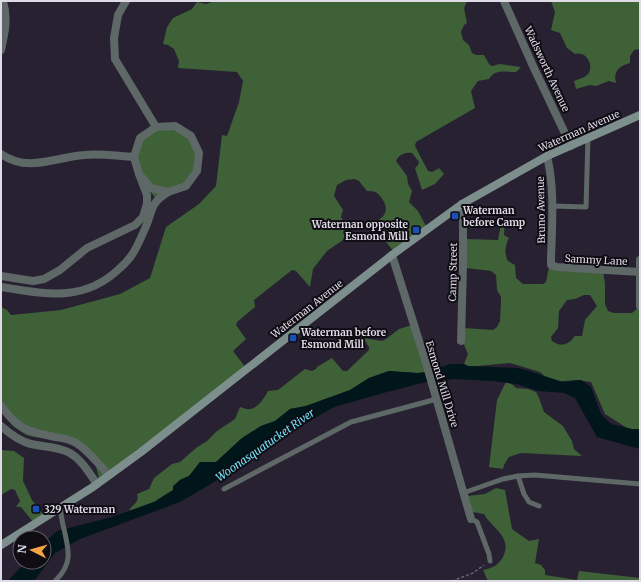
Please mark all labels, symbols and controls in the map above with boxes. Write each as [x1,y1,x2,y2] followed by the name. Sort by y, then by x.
[521,23,572,114] street label: Wadsworth Avenue
[535,107,622,155] street label: Waterman Avenue
[534,176,548,244] street label: Bruno Avenue
[462,204,526,229] place label: Waterman before Camp
[450,211,460,221] marker: Waterman before Camp
[311,218,409,243] place label: Waterman opposite Esmond Mill
[411,225,421,235] marker: Waterman opposite Esmond Mill
[446,242,460,302] street label: Camp Street
[564,252,628,268] street label: Sammy Lane
[268,277,346,342] street label: Waterman Avenue
[300,326,387,351] place label: Waterman before Esmond Mill
[288,333,298,343] marker: Waterman before Esmond Mill
[423,339,461,429] street label: Esmond Mill Drive
[213,405,318,484] water label: Woonasquatucket River
[44,503,115,516] place label: 329 Waterman
[31,504,41,514] marker: 329 Waterman
[12,530,52,570] north arrow
[15,544,30,554] text: N

